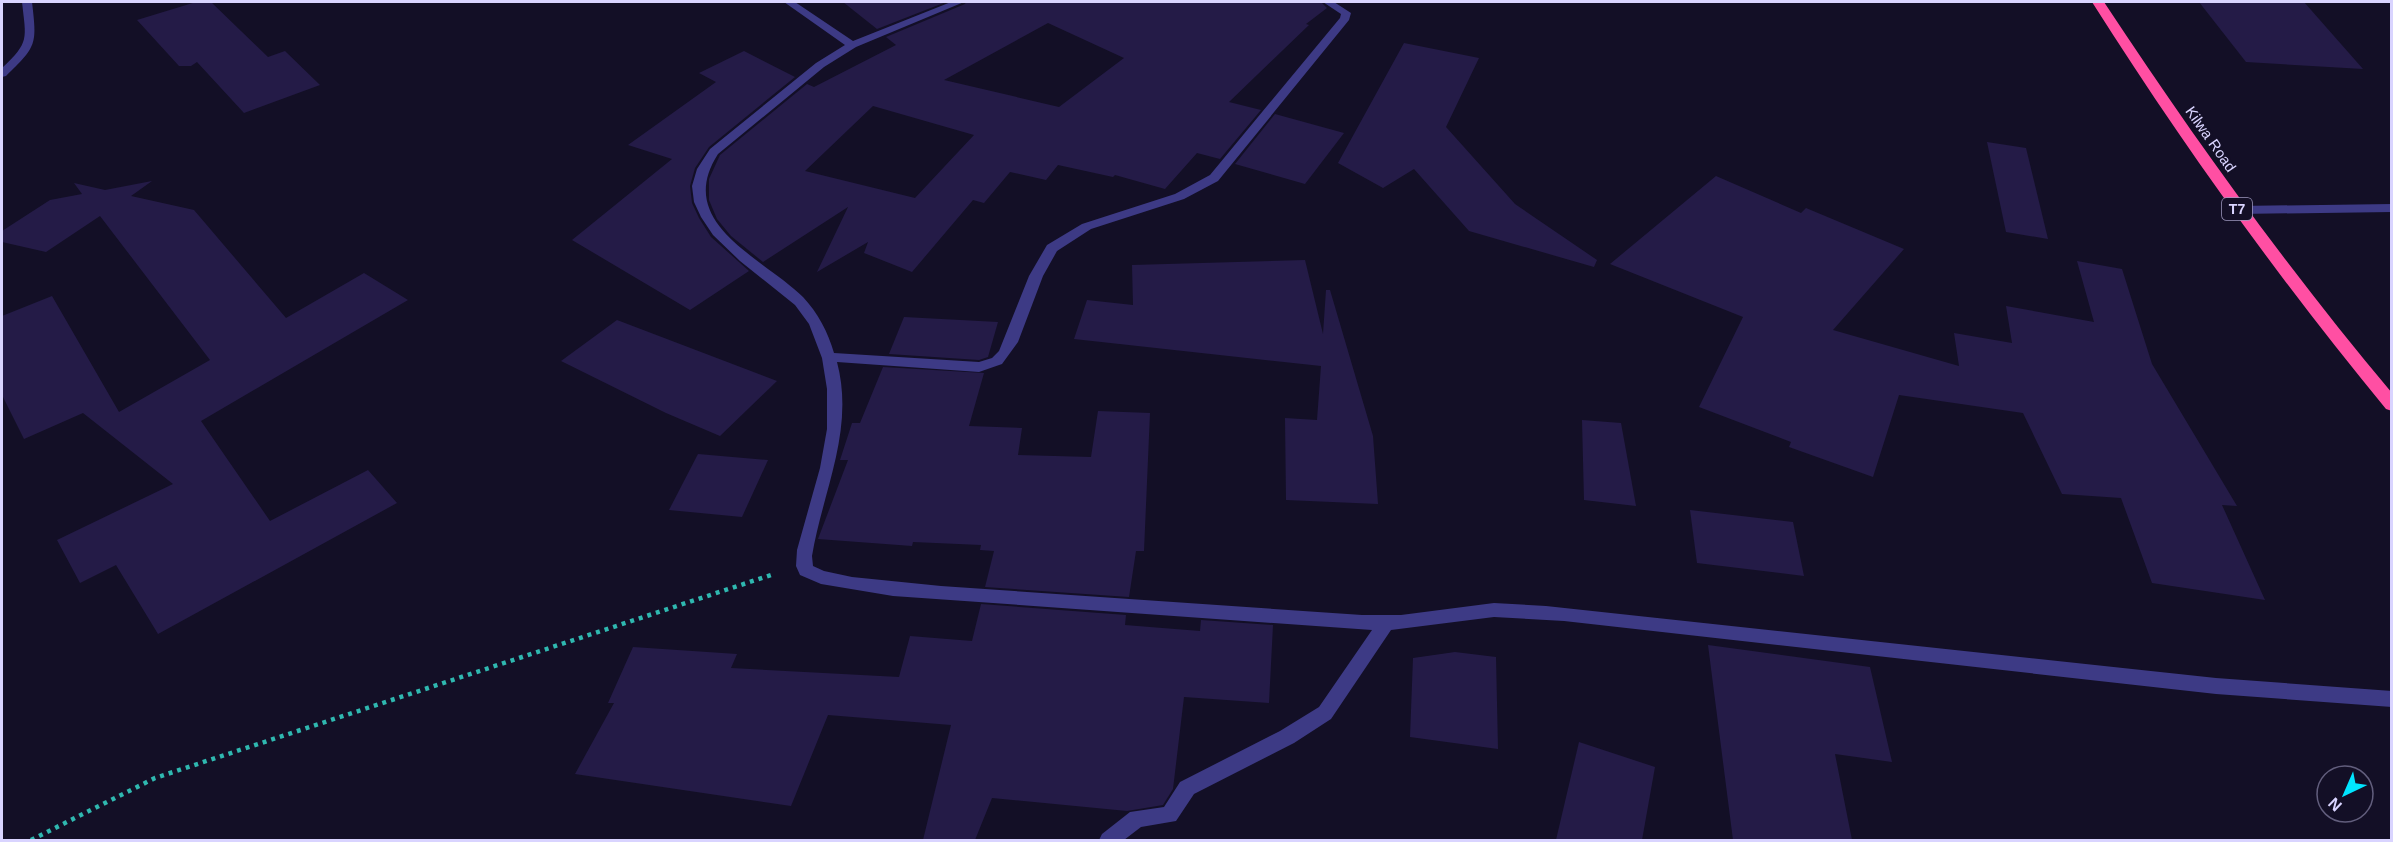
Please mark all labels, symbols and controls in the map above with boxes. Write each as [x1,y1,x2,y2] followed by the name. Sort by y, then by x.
[2182,103,2240,175] street label: Kilwa Road
[2222,198,2252,220] road number: T7
[2315,764,2375,824] north arrow
[2325,794,2345,815] text: N

